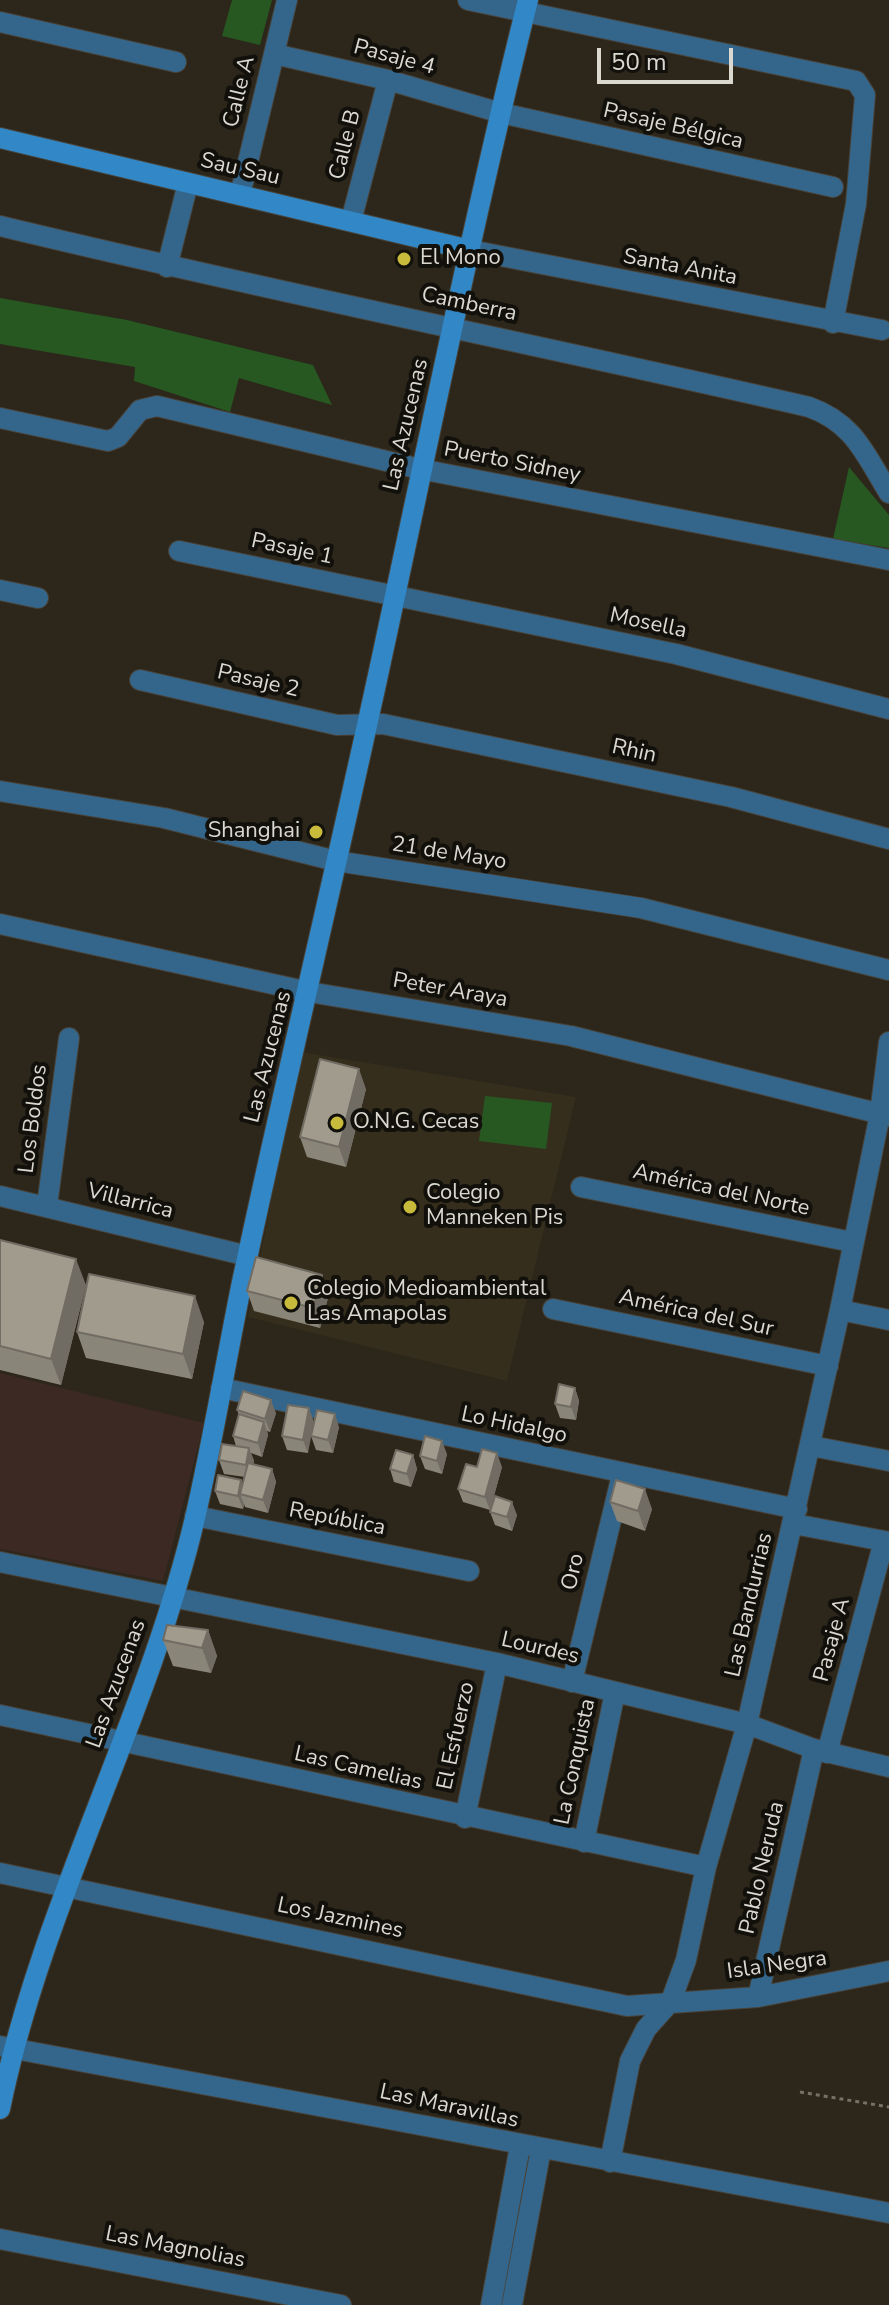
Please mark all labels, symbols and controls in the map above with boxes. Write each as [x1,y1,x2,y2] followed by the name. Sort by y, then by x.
[601,32,737,82] scale bar
[350,35,438,81] street label: Pasaje 4
[611,46,667,78] text: 50 m
[218,54,262,130] street label: Calle A
[601,98,745,156] street label: Pasaje Bélgica
[325,107,367,183] street label: Calle B
[198,148,282,192] street label: Sau Sau
[621,244,739,292] street label: Santa Anita
[420,246,501,272] place label: El Mono
[395,250,413,268] marker: El Mono
[419,282,519,328] street label: Camberra
[379,356,435,494] street label: Las Azucenas
[441,437,583,489] street label: Puerto Sidney
[249,528,335,572] street label: Pasaje 1
[607,603,689,645] street label: Mosella
[215,660,301,704] street label: Pasaje 2
[609,734,659,770] street label: Rhin
[208,819,300,845] place label: Shanghai
[307,823,325,841] marker: Shanghai
[390,832,508,876] street label: 21 de Mayo
[391,968,509,1014] street label: Peter Araya
[240,988,298,1126] street label: Las Azucenas
[14,1063,54,1175] street label: Los Boldos
[353,1110,479,1136] place label: O.N.G. Cecas
[328,1114,346,1132] marker: O.N.G. Cecas
[630,1159,812,1223] street label: América del Norte
[84,1179,176,1225] street label: Villarrica
[426,1181,563,1232] place label: Colegio Manneken Pis
[401,1198,419,1216] marker: Colegio Manneken Pis
[307,1277,546,1328] place label: Colegio Medioambiental Las Amapolas
[616,1285,776,1343] street label: América del Sur
[282,1294,300,1312] marker: Colegio Medioambiental Las Amapolas
[459,1402,569,1450] street label: Lo Hidalgo
[287,1498,387,1542] street label: República
[721,1530,779,1680] street label: Las Bandurrias
[557,1551,591,1593] street label: Oro
[809,1595,857,1685] street label: Pasaje A
[82,1616,152,1752] street label: Las Azucenas
[498,1627,582,1671] street label: Lourdes
[433,1680,481,1792] street label: El Esfuerzo
[550,1697,602,1827] street label: La Conquista
[292,1741,424,1797] street label: Las Camelias
[735,1799,791,1937] street label: Pablo Neruda
[275,1893,405,1945] street label: Los Jazmines
[725,1946,829,1986] street label: Isla Negra
[377,2079,521,2135] street label: Las Maravillas
[103,2222,247,2274] street label: Las Magnolias

